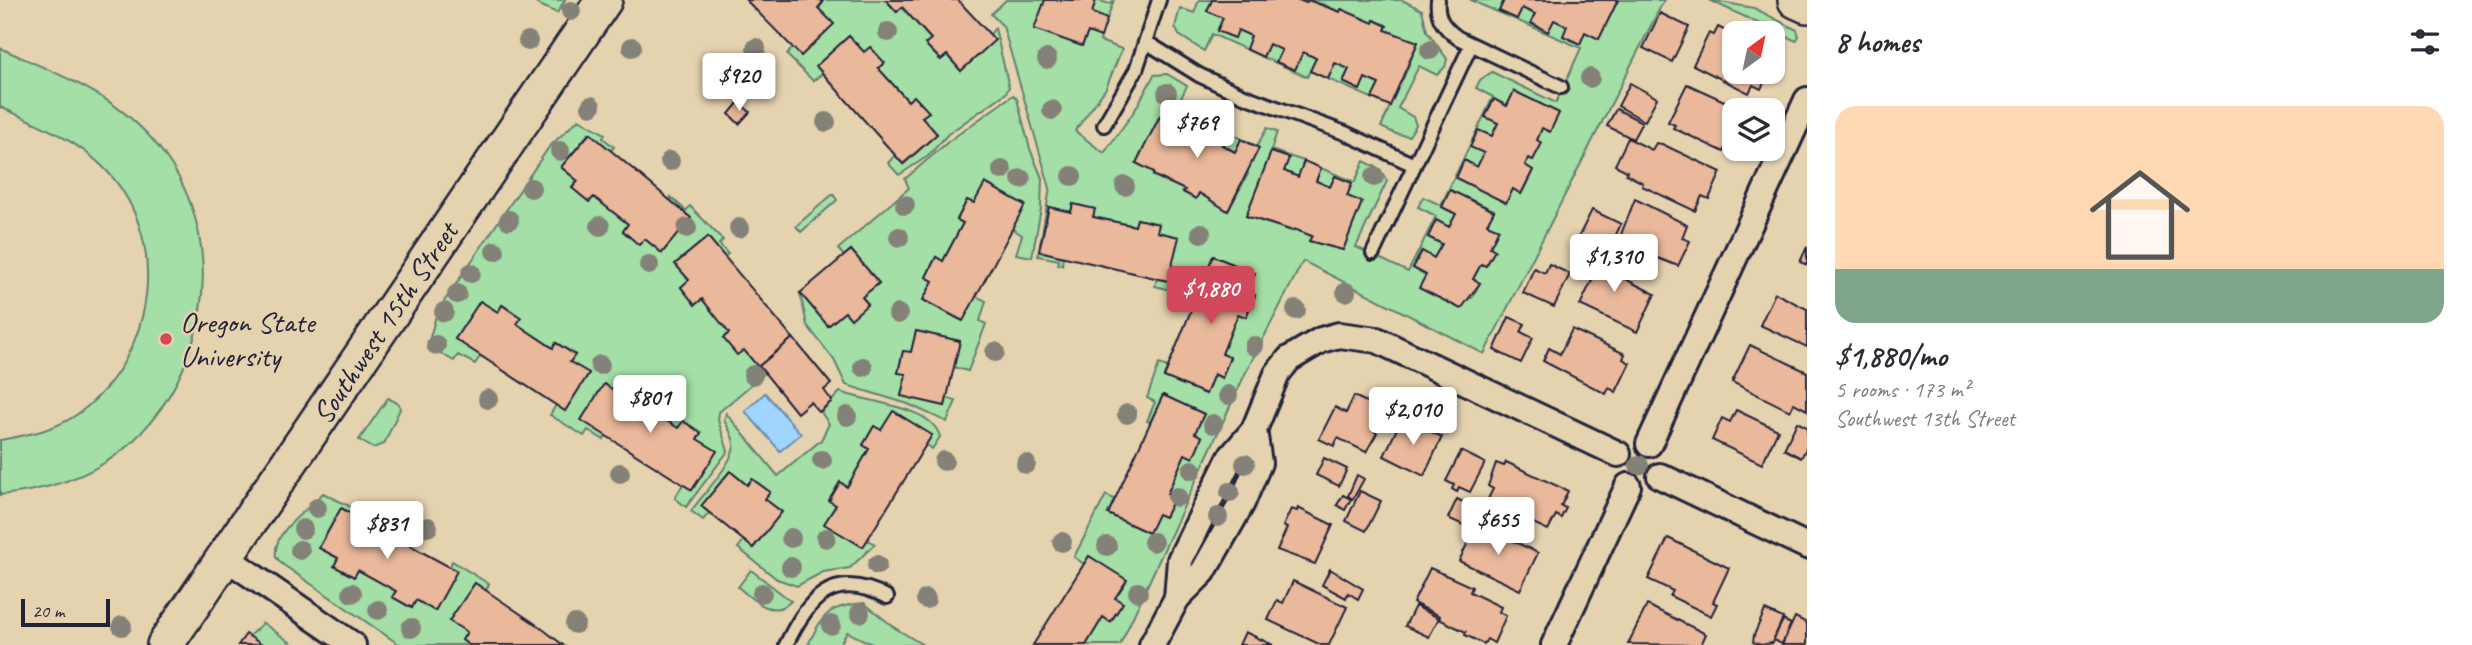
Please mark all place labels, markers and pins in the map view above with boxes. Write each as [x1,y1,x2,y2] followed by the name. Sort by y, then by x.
[698,54,780,113] pin: $920
[1156,100,1238,160] pin: $769
[1557,234,1671,294] pin: $1,310
[1154,266,1268,326] pin: $1,880
[180,303,317,375] place label: Oregon State University
[158,331,174,347] marker: Oregon State University
[609,376,691,435] pin: $801
[1356,388,1470,447] pin: $2,010
[1457,498,1539,557] pin: $655
[346,502,428,561] pin: $831

